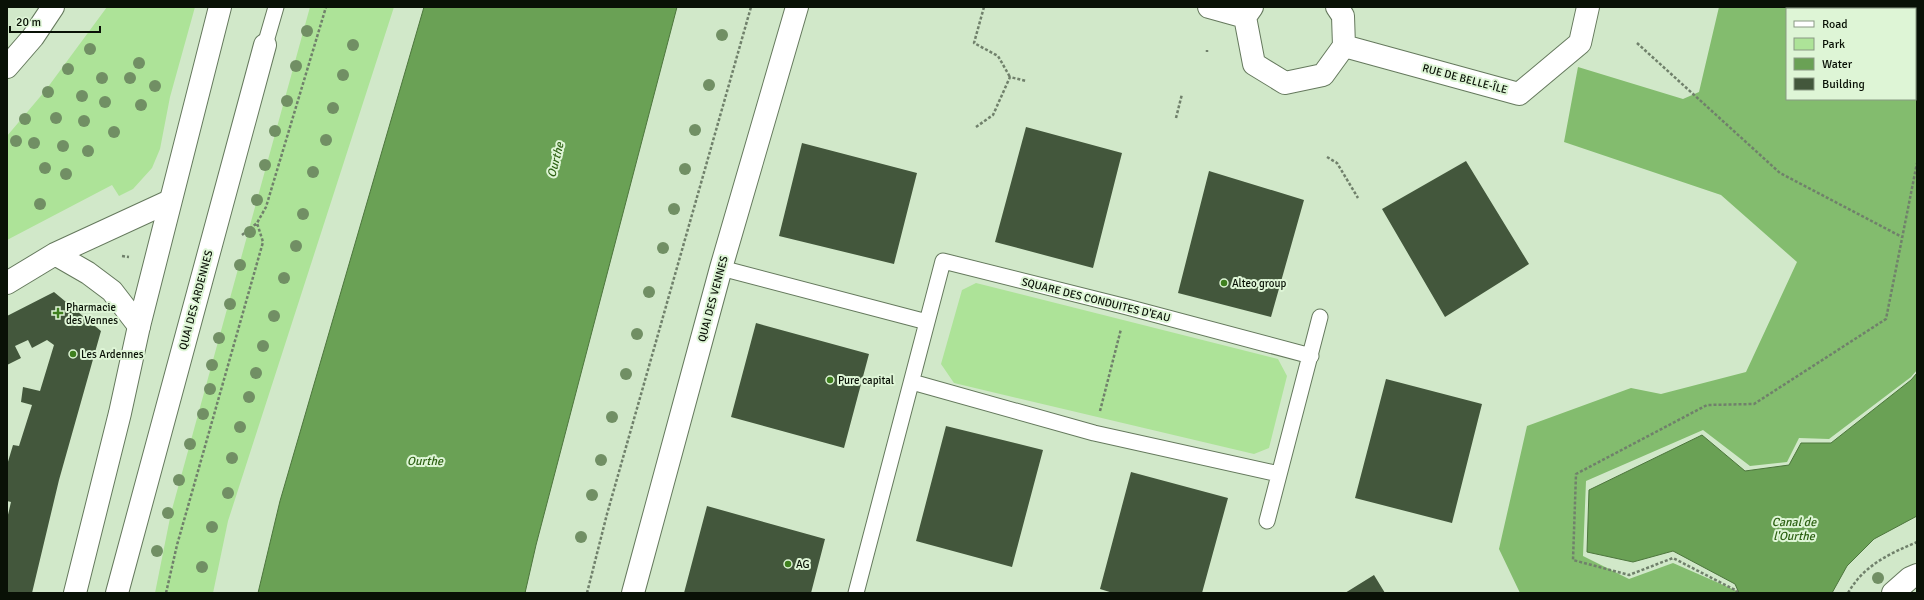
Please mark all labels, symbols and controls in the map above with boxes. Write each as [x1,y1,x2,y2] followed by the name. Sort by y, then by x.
[10,8,100,34] scale bar
[1786,8,1916,100] legend
[16,15,41,30] text: 20 m
[1822,17,1848,32] text: Road
[1822,37,1845,52] text: Park
[1822,57,1853,72] text: Water
[1421,60,1509,97] street label: RUE DE BELLE-ÎLE
[1822,77,1865,92] text: Building
[544,140,568,179] water label: Ourthe
[176,249,216,351] street label: QUAI DES ARDENNES
[695,255,731,343] street label: QUAI DES VENNES
[1020,275,1172,325] street label: SQUARE DES CONDUITES D'EAU
[1232,277,1286,290] place label: Alteo group
[1219,278,1229,288] marker: Alteo group
[66,301,118,327] place label: Pharmacie des Vennes
[53,308,63,318] marker: Pharmacie des Vennes
[81,348,144,361] place label: Les Ardennes
[68,349,78,359] marker: Les Ardennes
[838,374,894,387] place label: Pure capital
[825,375,835,385] marker: Pure capital
[407,454,444,469] water label: Ourthe
[1772,515,1817,544] water label: Canal de l'Ourthe
[796,558,810,571] place label: AG
[783,559,793,569] marker: AG

